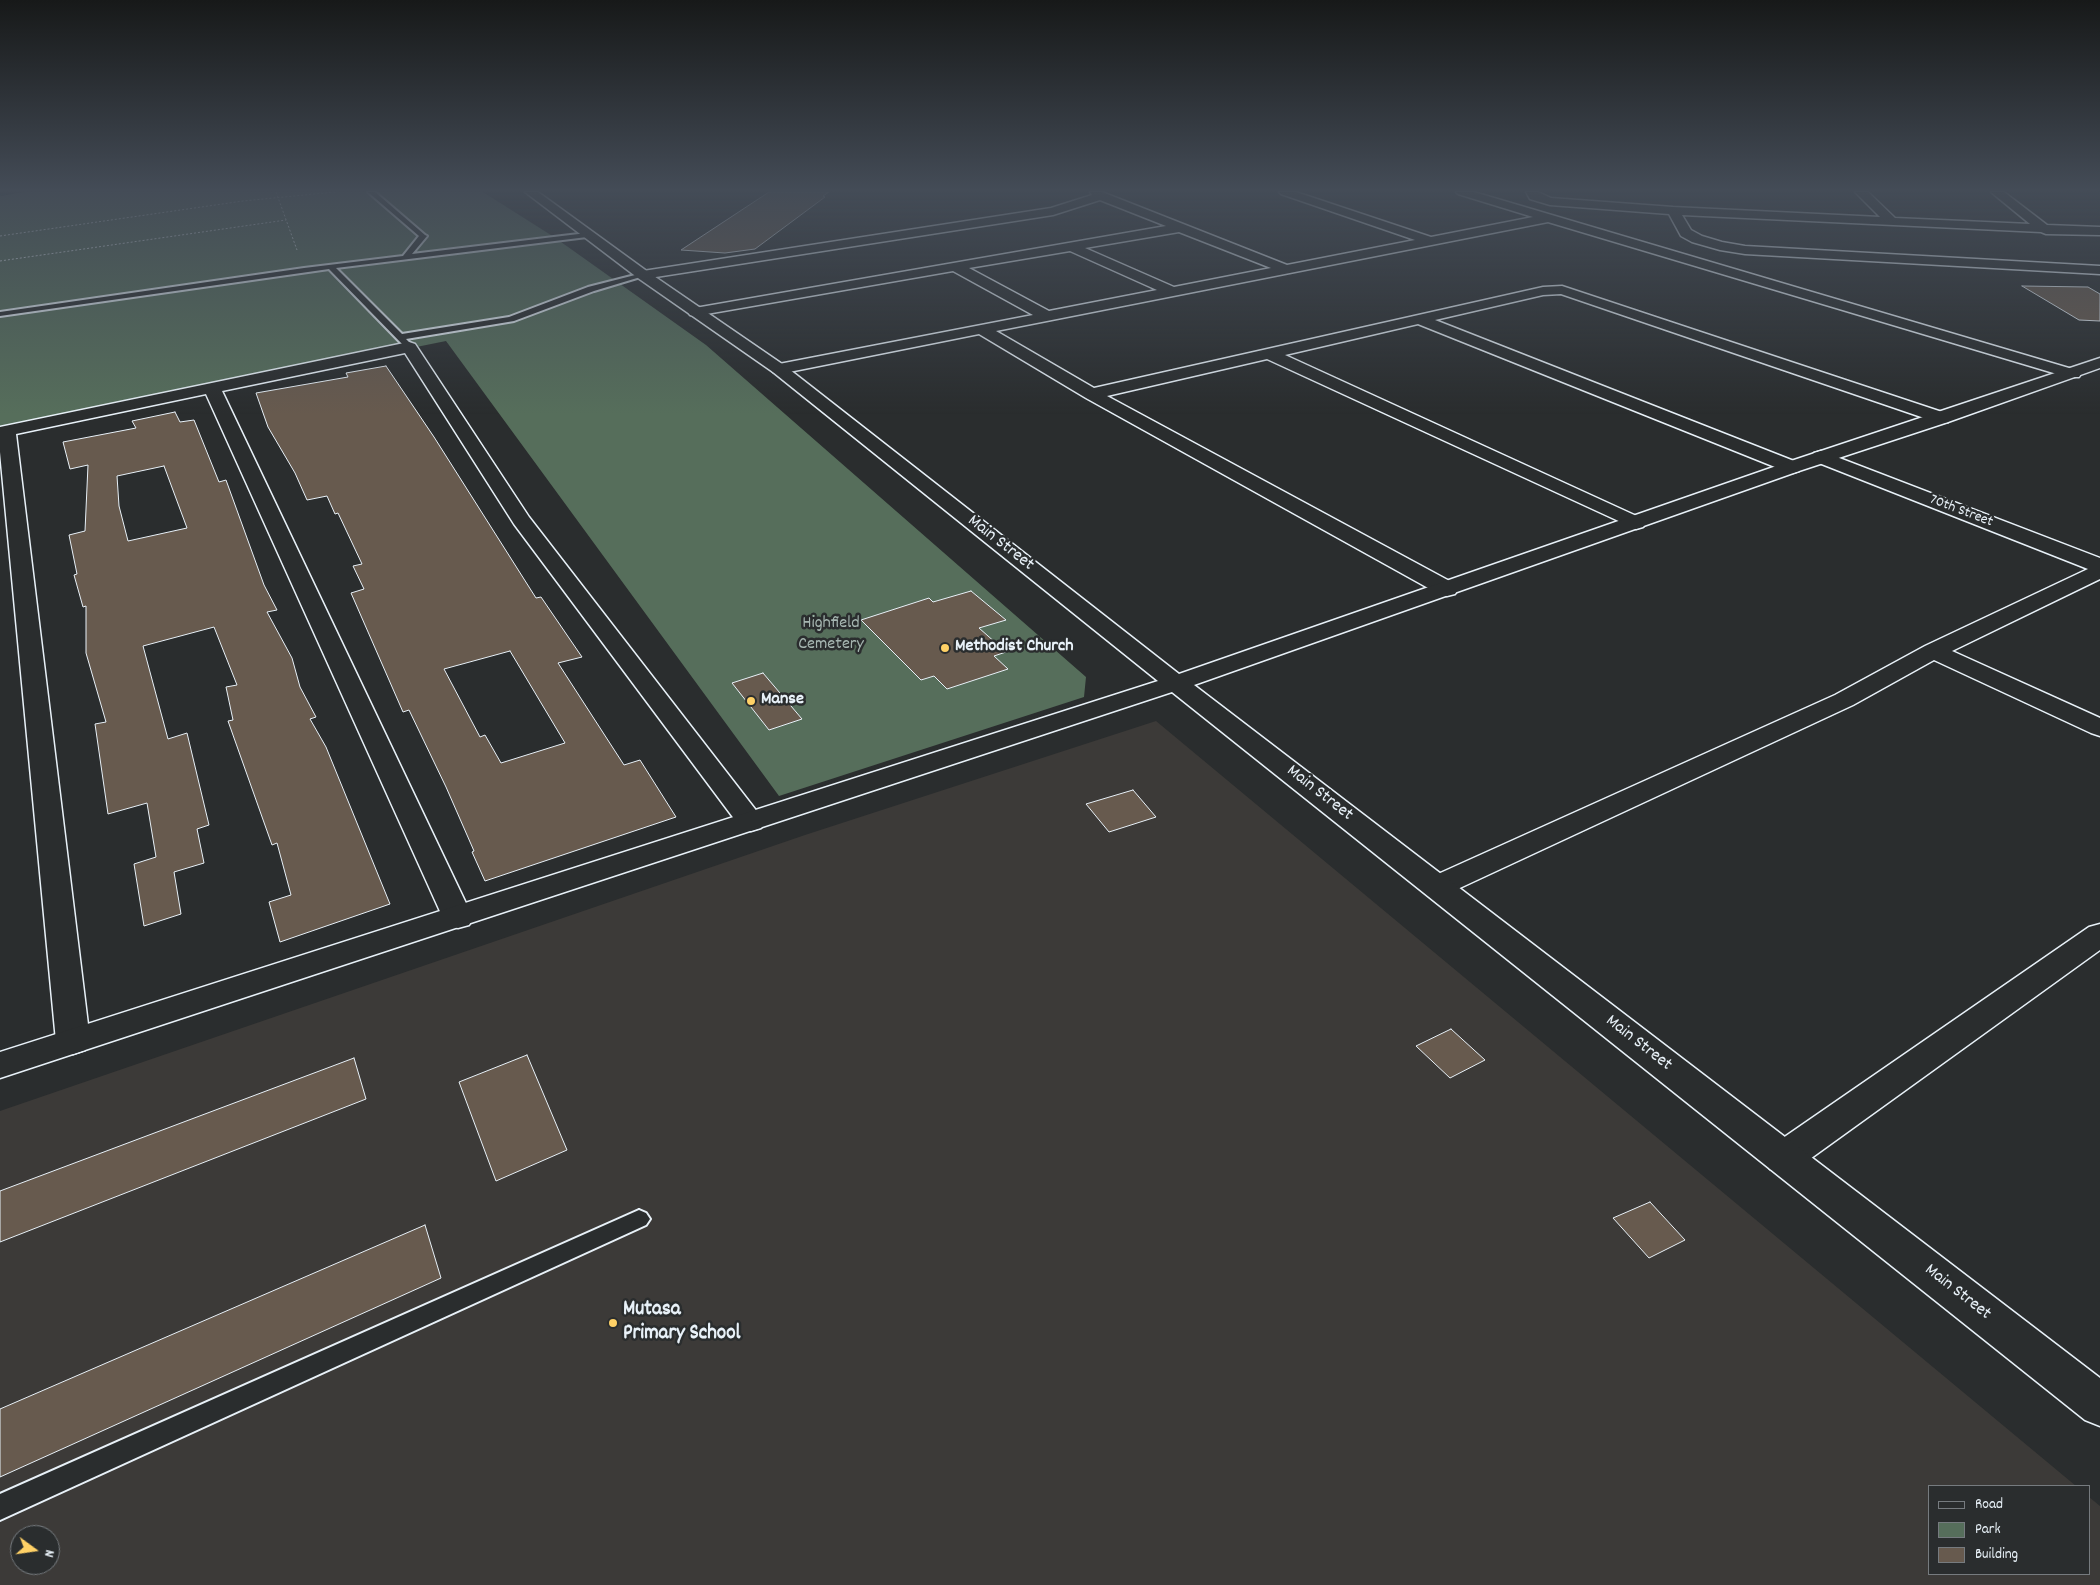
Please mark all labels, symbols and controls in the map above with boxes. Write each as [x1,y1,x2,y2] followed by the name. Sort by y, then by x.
[1927,492,1995,532] street label: 70th Street
[962,511,1038,577] street label: Main Street
[798,614,864,656] park label: Highfield Cemetery
[955,637,1073,659] place label: Methodist Church
[939,642,951,654] marker: Methodist Church
[761,690,804,712] place label: Manse
[745,695,757,707] marker: Manse
[1281,761,1357,827] street label: Main Street
[1600,1011,1676,1077] street label: Main Street
[1919,1260,1995,1326] street label: Main Street
[623,1298,741,1348] place label: Mutasa Primary School
[607,1317,619,1329] marker: Mutasa Primary School
[1928,1485,2090,1575] legend
[1975,1494,2003,1516] text: Road
[1975,1519,2001,1541] text: Park
[10,1525,60,1575] north arrow
[1975,1544,2018,1566] text: Building
[38,1548,59,1559] text: N

